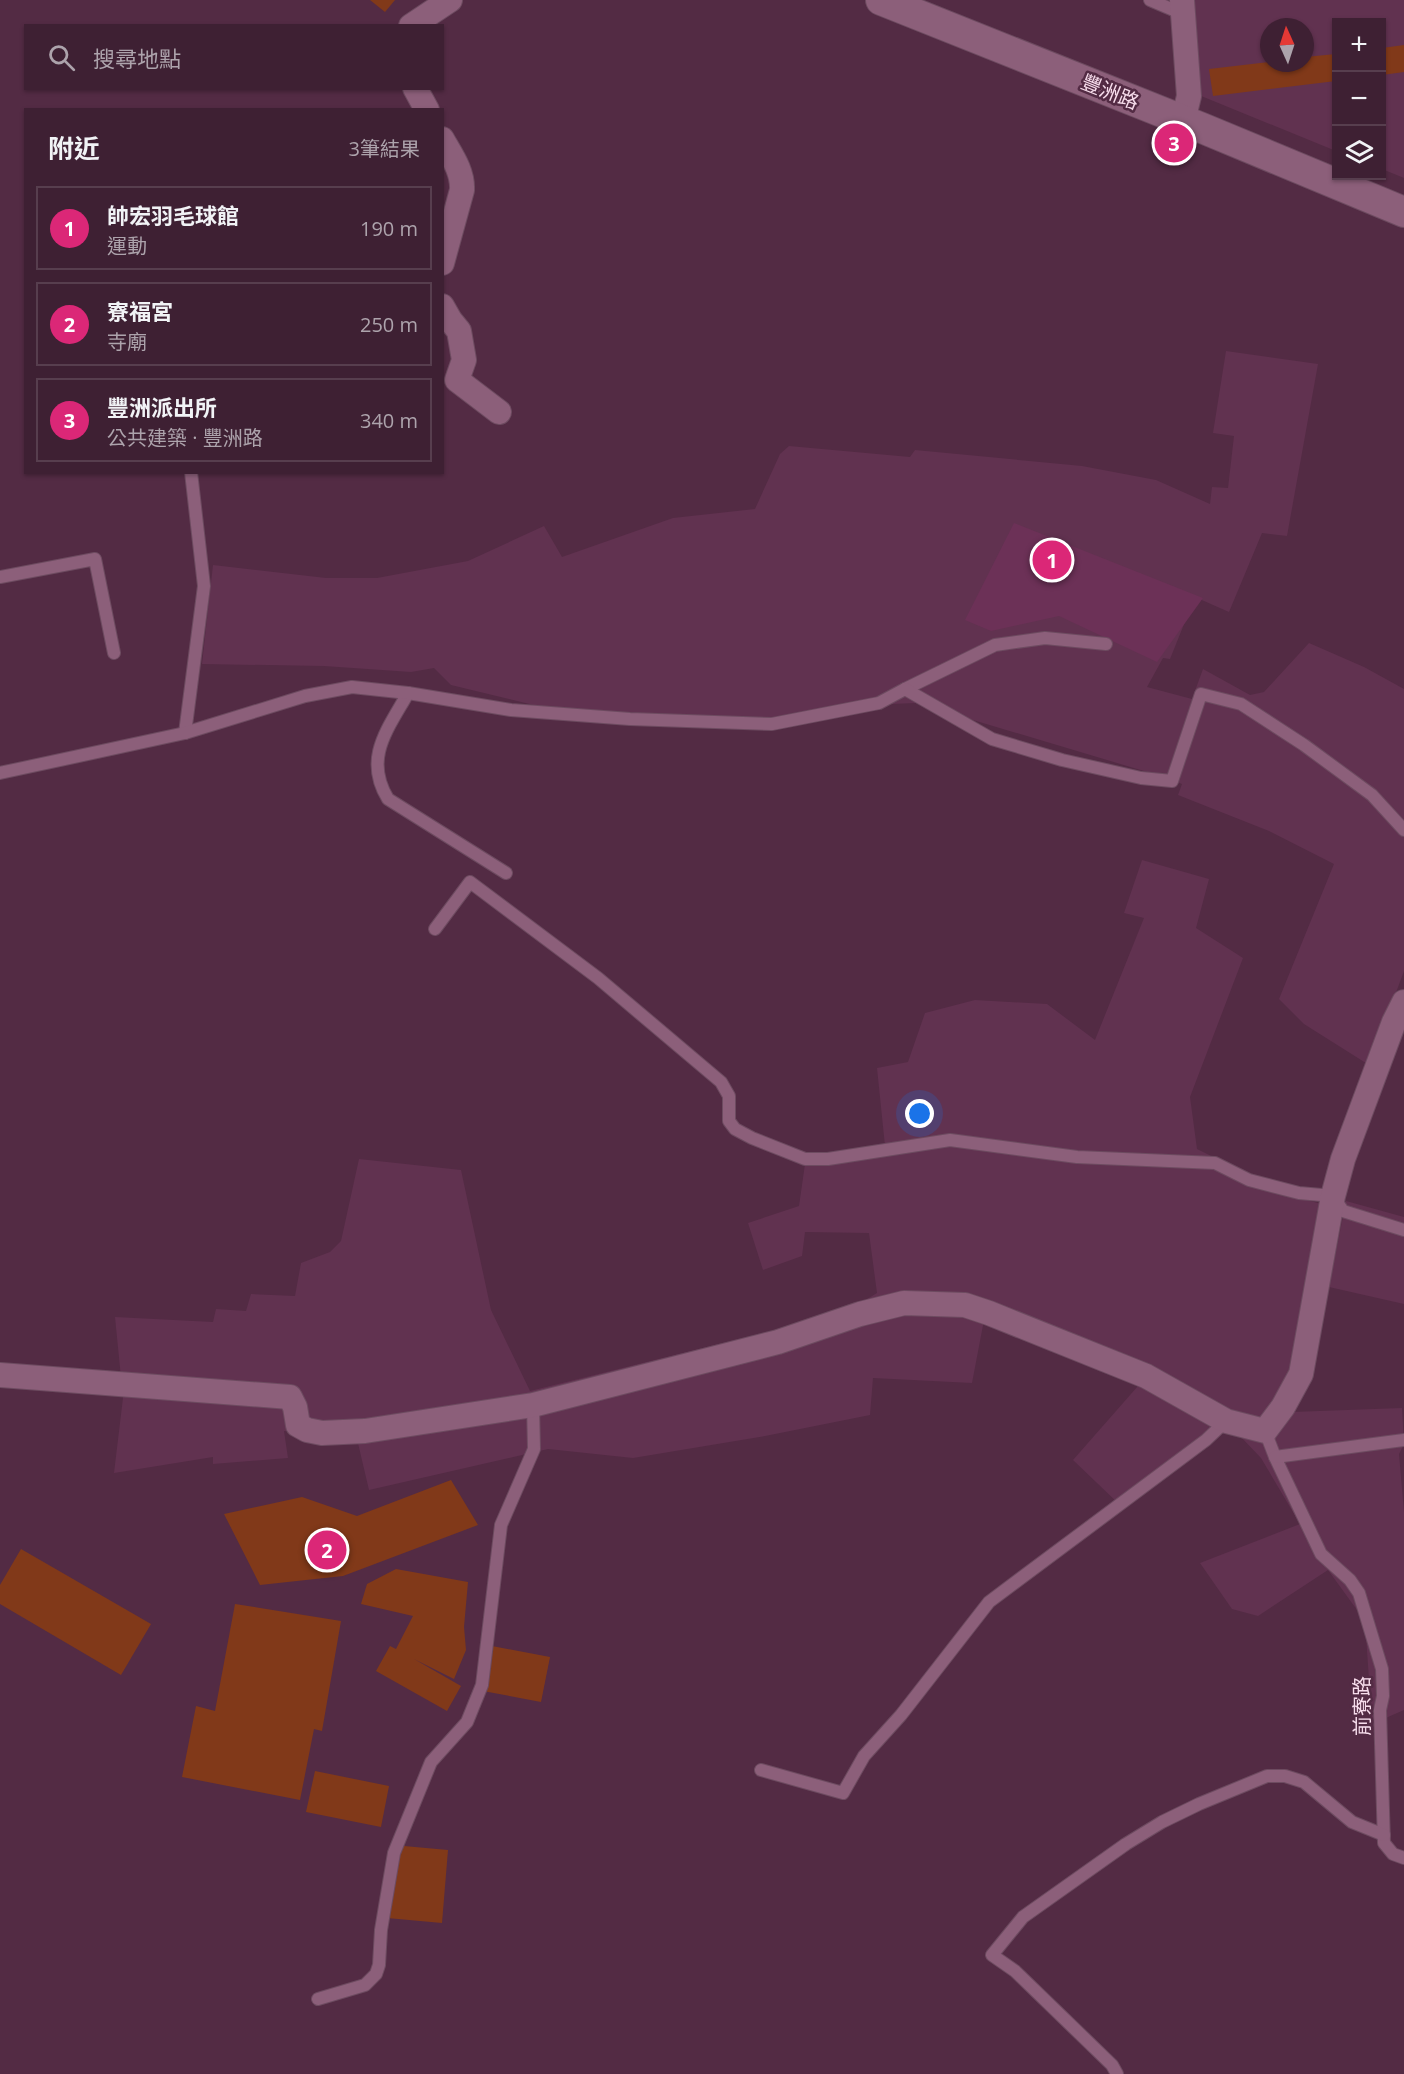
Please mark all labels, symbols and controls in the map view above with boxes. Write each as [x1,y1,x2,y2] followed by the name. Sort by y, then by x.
[1260,18,1314,72] north arrow
[1332,18,1386,180] map controls
[1332,18,1386,72] button: +
[24,24,444,90] search box
[45,41,78,74] icon: search
[93,43,181,73] text: 搜尋地點
[1077,68,1143,115] street label: 豐洲路
[1332,72,1386,126] button: −
[1154,120,1194,166] pin: 3
[1332,126,1386,180] button: layers
[48,130,100,166] text: 附近
[349,135,420,162] text: 3筆結果
[107,200,239,230] text: 帥宏羽毛球館
[64,215,75,242] text: 1
[360,215,418,242] text: 190 m
[107,232,147,259] text: 運動
[107,296,173,326] text: 寮福宮
[64,311,75,338] text: 2
[360,311,418,338] text: 250 m
[107,328,147,355] text: 寺廟
[107,392,217,422] text: 豐洲派出所
[64,407,75,434] text: 3
[360,407,418,434] text: 340 m
[107,424,263,451] text: 公共建築 · 豐洲路
[1032,538,1072,582] pin: 1
[905,1099,934,1128] your location
[308,1528,346,1572] pin: 2
[1348,1676,1375,1736] street label: 前寮路

